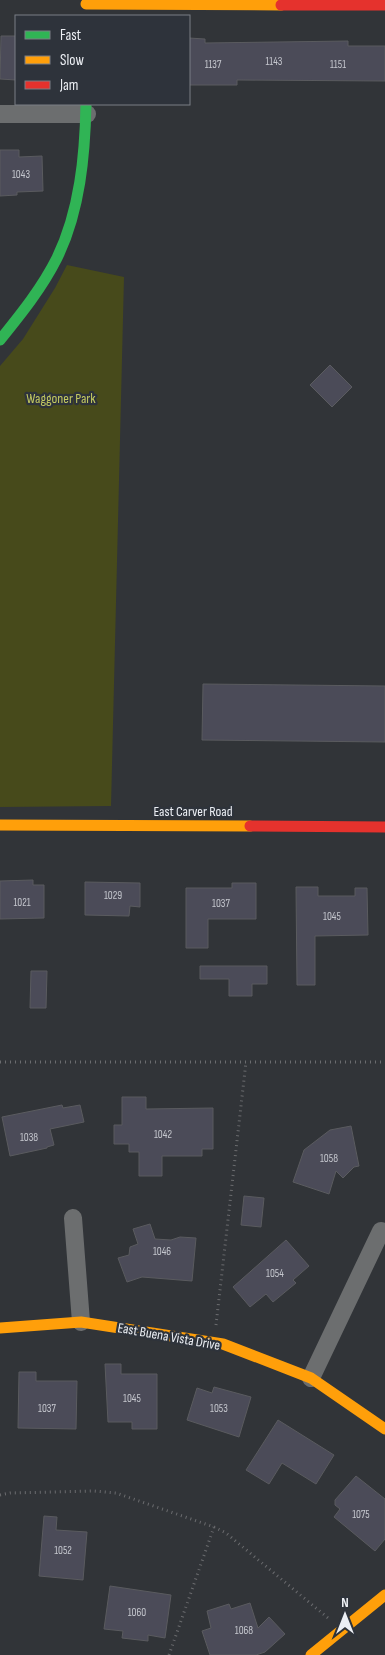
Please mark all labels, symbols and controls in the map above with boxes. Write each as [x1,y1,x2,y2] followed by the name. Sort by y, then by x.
[15,15,190,105] legend
[60,26,82,45] text: Fast
[60,51,84,70] text: Slow
[266,55,283,68] house number: 1143
[205,58,222,71] house number: 1137
[330,58,346,71] house number: 1151
[59,76,78,95] text: Jam
[12,168,30,181] house number: 1043
[26,390,96,407] park label: Waggoner Park
[153,803,233,820] street label: East Carver Road
[104,889,122,902] house number: 1029
[13,896,31,909] house number: 1021
[212,897,230,910] house number: 1037
[323,910,341,923] house number: 1045
[154,1128,172,1141] house number: 1042
[20,1131,38,1144] house number: 1038
[320,1152,338,1165] house number: 1058
[153,1245,171,1258] house number: 1046
[266,1267,284,1280] house number: 1054
[116,1319,222,1354] street label: East Buena Vista Drive
[123,1392,141,1405] house number: 1045
[38,1402,56,1415] house number: 1037
[210,1402,228,1415] house number: 1053
[352,1508,370,1521] house number: 1075
[54,1544,72,1557] house number: 1052
[320,1590,370,1640] north arrow
[341,1594,349,1611] text: N
[128,1606,146,1619] house number: 1060
[235,1624,253,1637] house number: 1068

